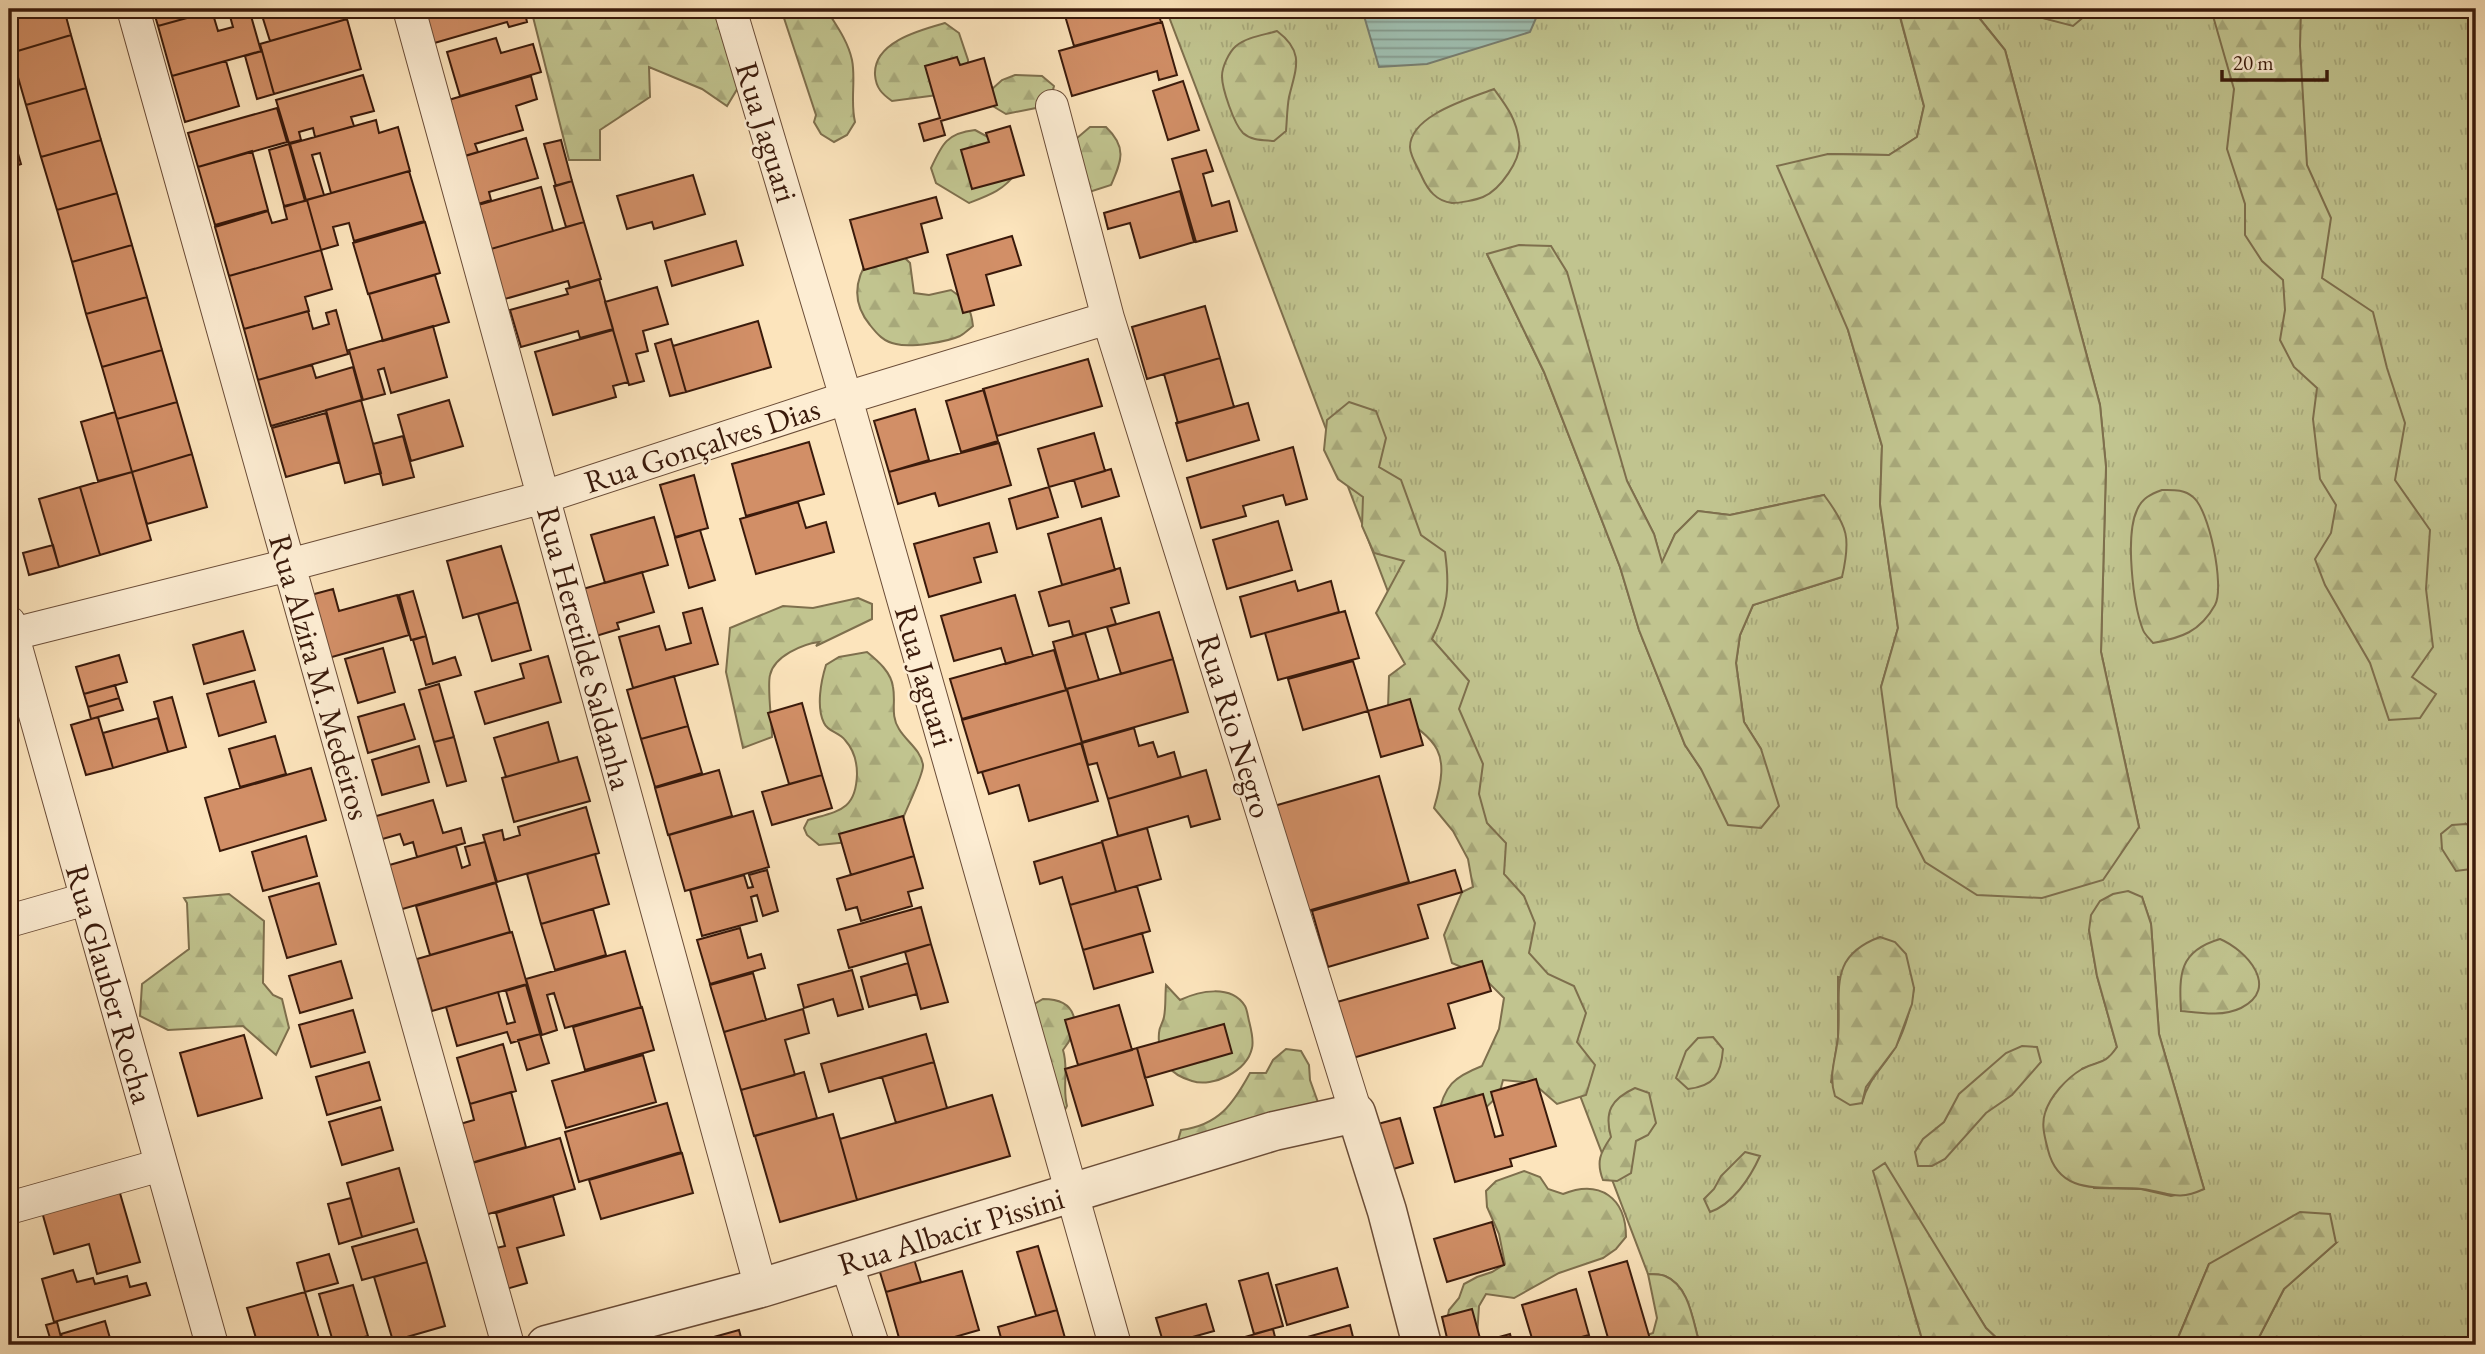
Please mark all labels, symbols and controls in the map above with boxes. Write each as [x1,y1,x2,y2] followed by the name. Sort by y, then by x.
[2222,38,2328,82] scale bar
[2233,49,2274,76] text: 20 m
[726,57,808,207] street label: Rua Jaguari
[579,387,825,503] street label: Rua Gonçalves Dias
[527,502,643,794] street label: Rua Heretilde Saldanha
[259,530,381,824] street label: Rua Alzira M. Medeiros
[885,601,965,751] street label: Rua Jaguari
[1187,629,1283,823] street label: Rua Rio Negro
[56,860,164,1108] street label: Rua Glauber Rocha
[833,1177,1069,1285] street label: Rua Albacir Pissini

